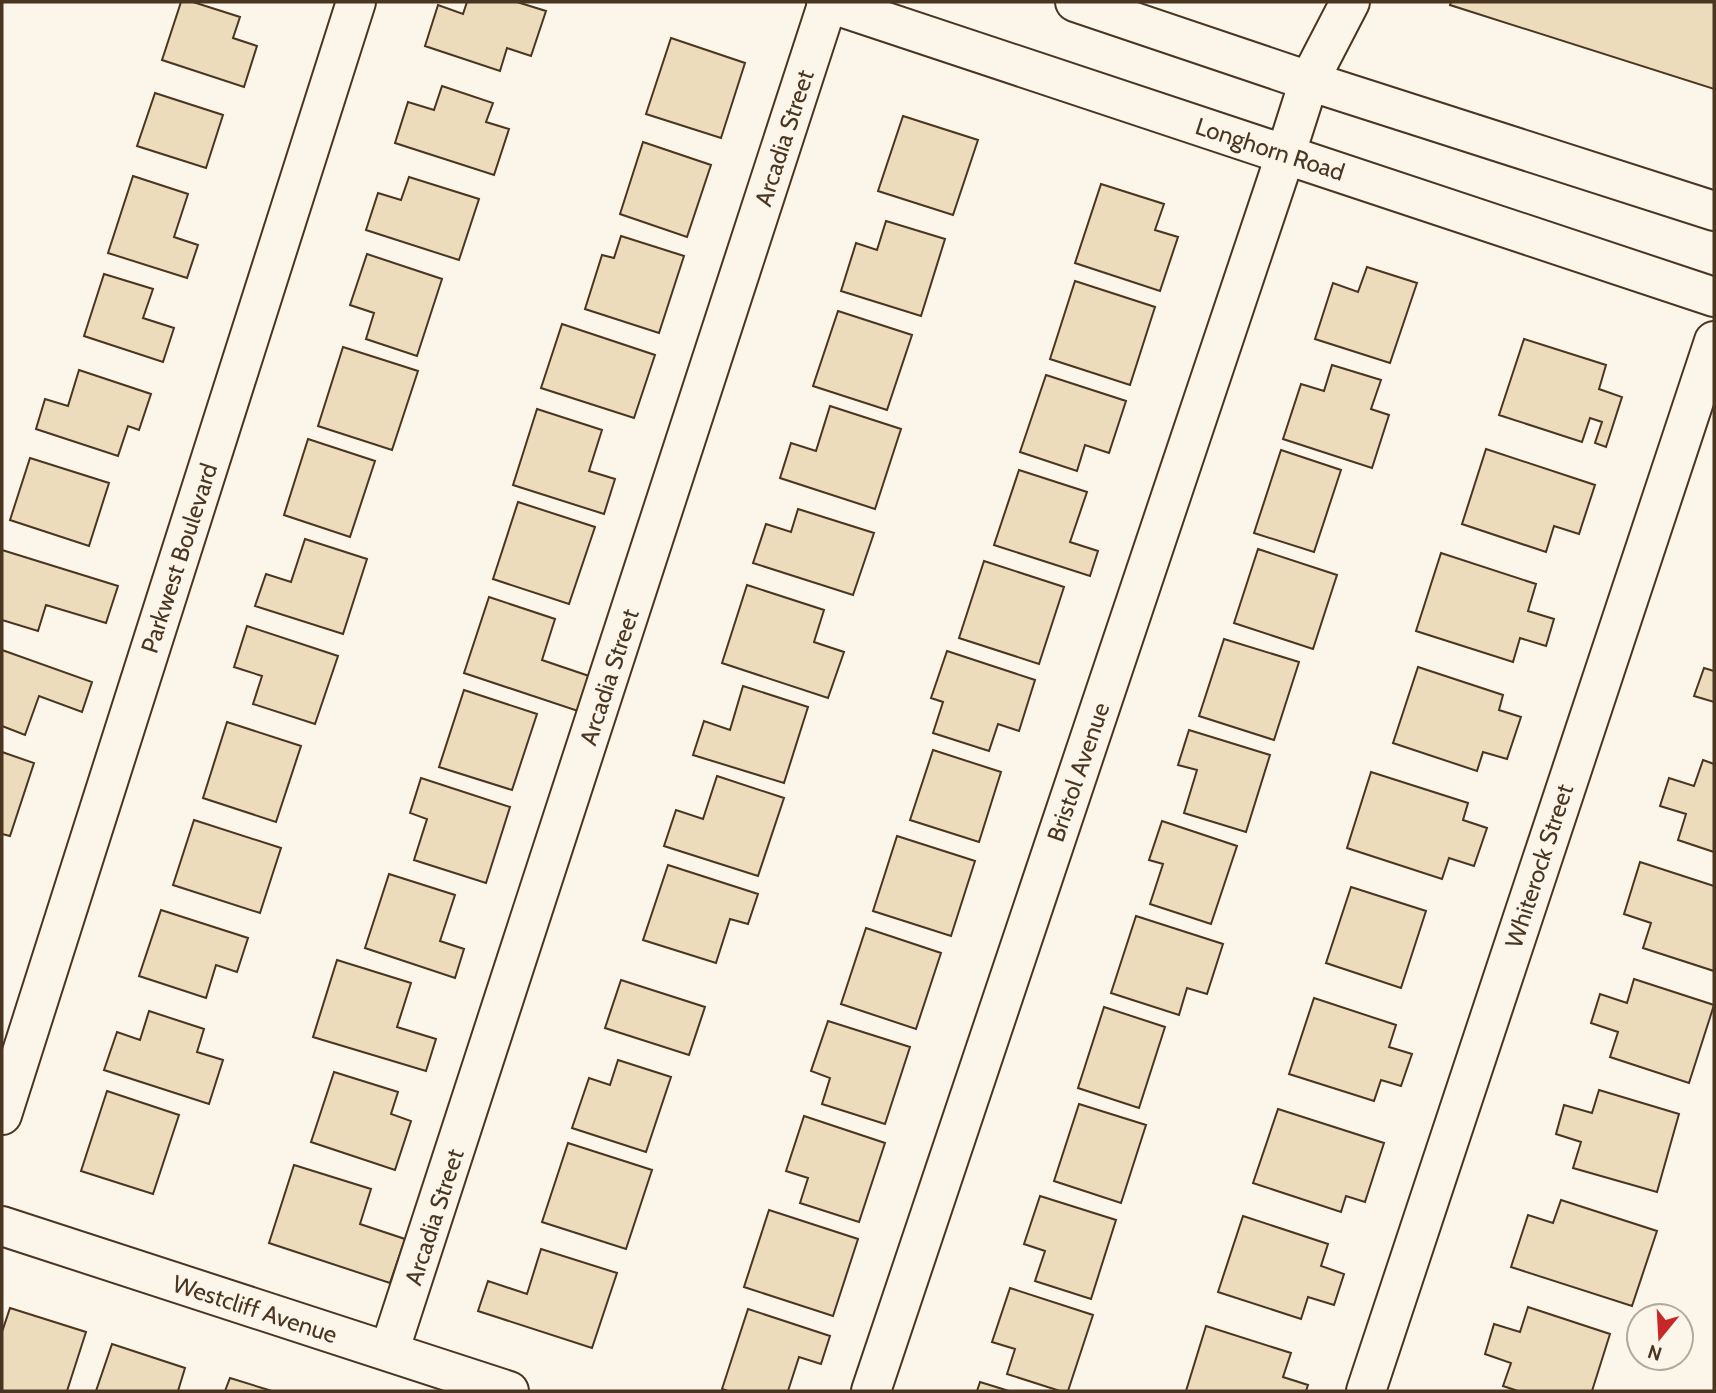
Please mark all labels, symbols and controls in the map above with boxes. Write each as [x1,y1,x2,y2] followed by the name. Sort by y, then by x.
[748,66,820,210] street label: Arcadia Street
[1192,111,1348,187] street label: Longhorn Road
[135,459,223,657] street label: Parkwest Boulevard
[573,605,645,749] street label: Arcadia Street
[1041,699,1115,845] street label: Bristol Avenue
[1499,781,1579,951] street label: Whiterock Street
[398,1145,470,1289] street label: Arcadia Street
[169,1269,341,1349] street label: Westcliff Avenue
[1625,1302,1695,1372] north arrow
[1645,1340,1665,1366] text: N

